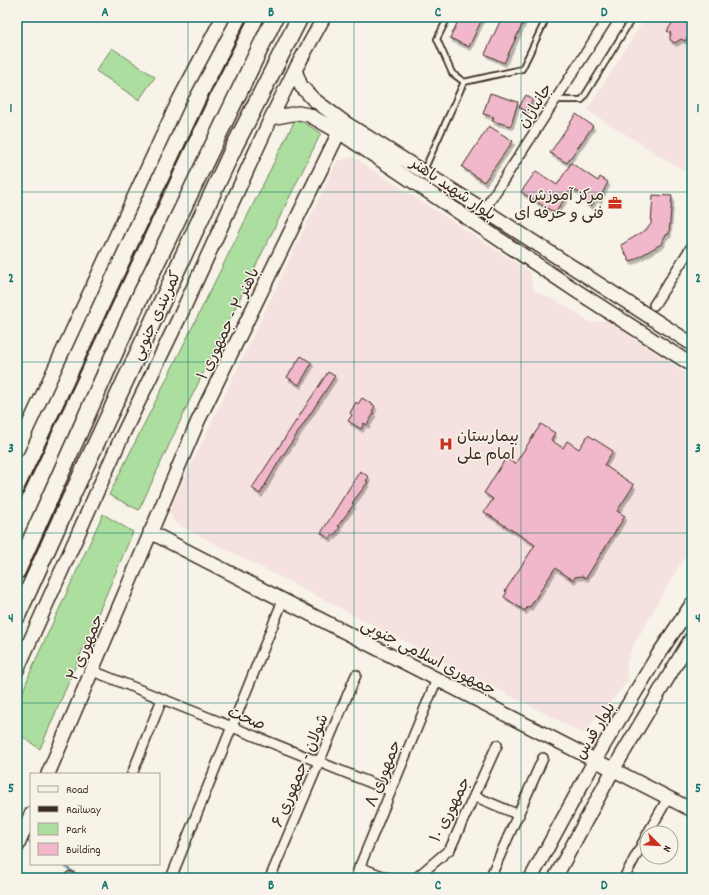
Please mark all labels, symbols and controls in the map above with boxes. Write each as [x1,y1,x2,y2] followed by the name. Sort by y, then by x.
[101,4,109,23] text: A
[268,4,274,23] text: B
[435,4,442,23] text: C
[601,4,608,23] text: D
[513,79,559,133] street label: جانبازان
[10,100,13,119] text: 1
[697,100,700,119] text: 1
[404,152,500,227] street label: بلوار شهید باهنر
[514,185,604,226] place label: مرکز آموزش فنی و حرفه ای
[607,195,623,211] office icon: مرکز آموزش فنی و حرفه ای
[192,264,266,384] street label: باهنر ۲ - جمهوری ۱
[126,267,188,365] street label: کمربندی جنوبی
[8,270,14,289] text: 2
[695,270,701,289] text: 2
[457,426,519,467] place label: بیمارستان امام علی
[438,436,454,452] hospital icon: بیمارستان امام علی
[8,440,14,459] text: 3
[695,440,701,459] text: 3
[8,610,14,629] text: 4
[695,610,701,629] text: 4
[62,611,111,685] street label: جمهوری ۲
[356,614,499,702] street label: جمهوری اسلامی جنوبی
[570,698,622,764] street label: بلوار قدس
[224,701,269,737] street label: صحت
[267,711,336,831] street label: شولان - جمهوری ۶
[360,737,408,811] street label: جمهوری ۸
[30,773,160,865] legend
[425,773,477,847] street label: جمهوری ۱۰
[8,780,14,799] text: 5
[695,780,701,799] text: 5
[66,782,88,799] text: Road
[66,802,102,819] text: Railway
[66,822,87,839] text: Park
[639,825,679,865] north arrow
[66,842,101,859] text: Building
[658,843,675,855] text: N
[101,877,109,895] text: A
[268,877,274,895] text: B
[435,877,442,895] text: C
[601,877,608,895] text: D

